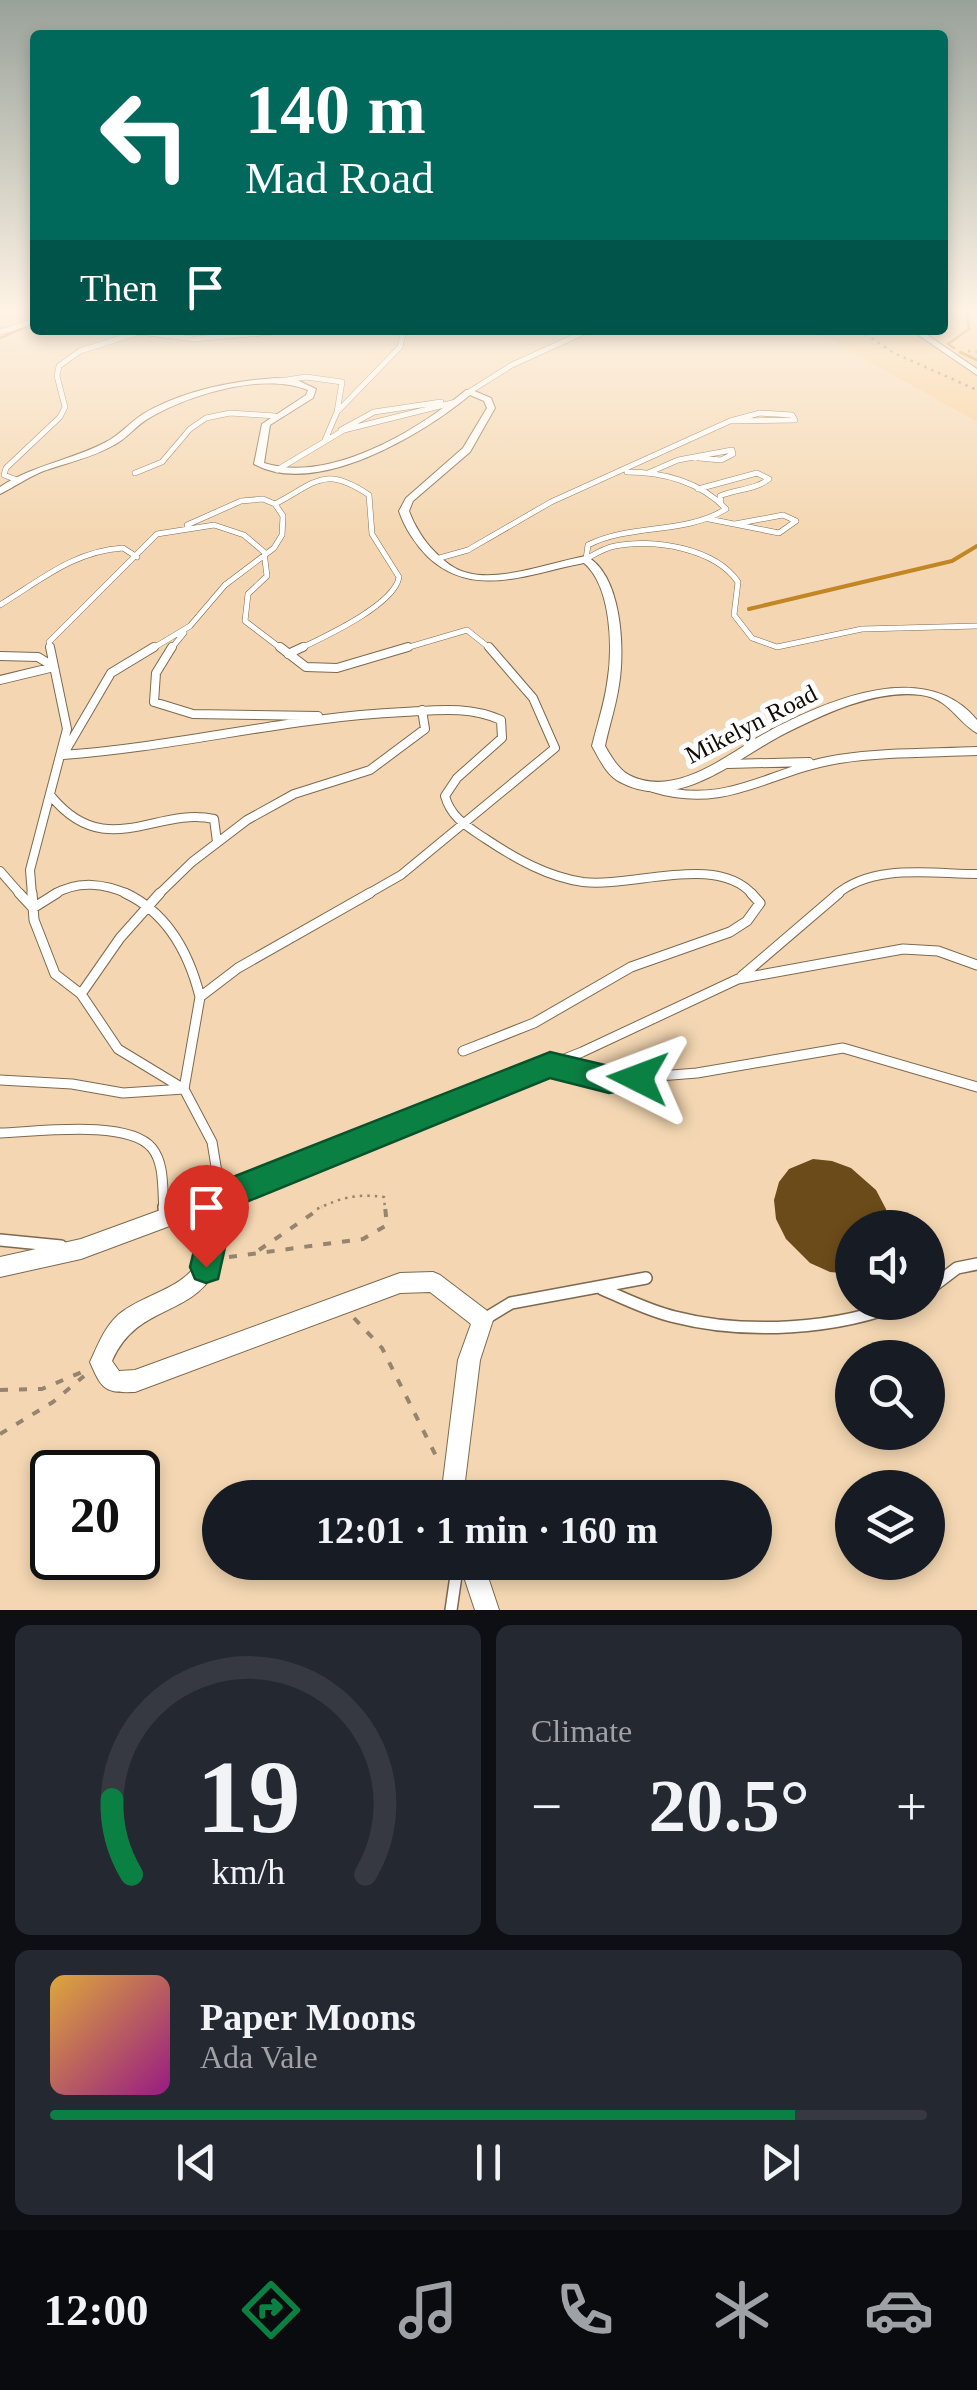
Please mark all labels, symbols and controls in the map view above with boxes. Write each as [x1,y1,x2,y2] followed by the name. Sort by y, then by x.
[80,70,210,200] icon: left
[245,71,426,148] text: 140 m
[245,153,434,203] text: Mad Road
[178,260,233,315] icon: arrive
[80,267,158,309] text: Then
[681,679,822,769] street label: Mikelyn Road
[586,1026,690,1130] position arrow
[164,1165,249,1268] pin
[179,1180,234,1235] icon: arrive
[835,1210,945,1580] map controls
[835,1210,945,1320] button: sound
[835,1340,945,1450] button: search
[30,1450,160,1580] speed limit sign: 20
[835,1470,945,1580] button: layers
[316,1509,658,1551] text: 12:01 · 1 min · 160 m
[531,1713,632,1749] text: Climate
[196,1739,300,1854] text: 19
[648,1764,810,1847] text: 20.5°
[531,1776,562,1837] text: −
[896,1776,927,1837] text: +
[211,1852,285,1892] text: km/h
[200,1996,416,2038] text: Paper Moons
[200,2039,318,2075] text: Ada Vale
[169,2135,224,2190] icon: previous
[461,2135,516,2190] icon: pause
[753,2135,808,2190] icon: next
[236,2275,306,2345] icon: directions
[393,2275,463,2345] icon: music
[550,2275,620,2345] icon: phone
[707,2275,777,2345] icon: climate
[864,2275,934,2345] icon: car
[44,2285,149,2335] text: 12:00

